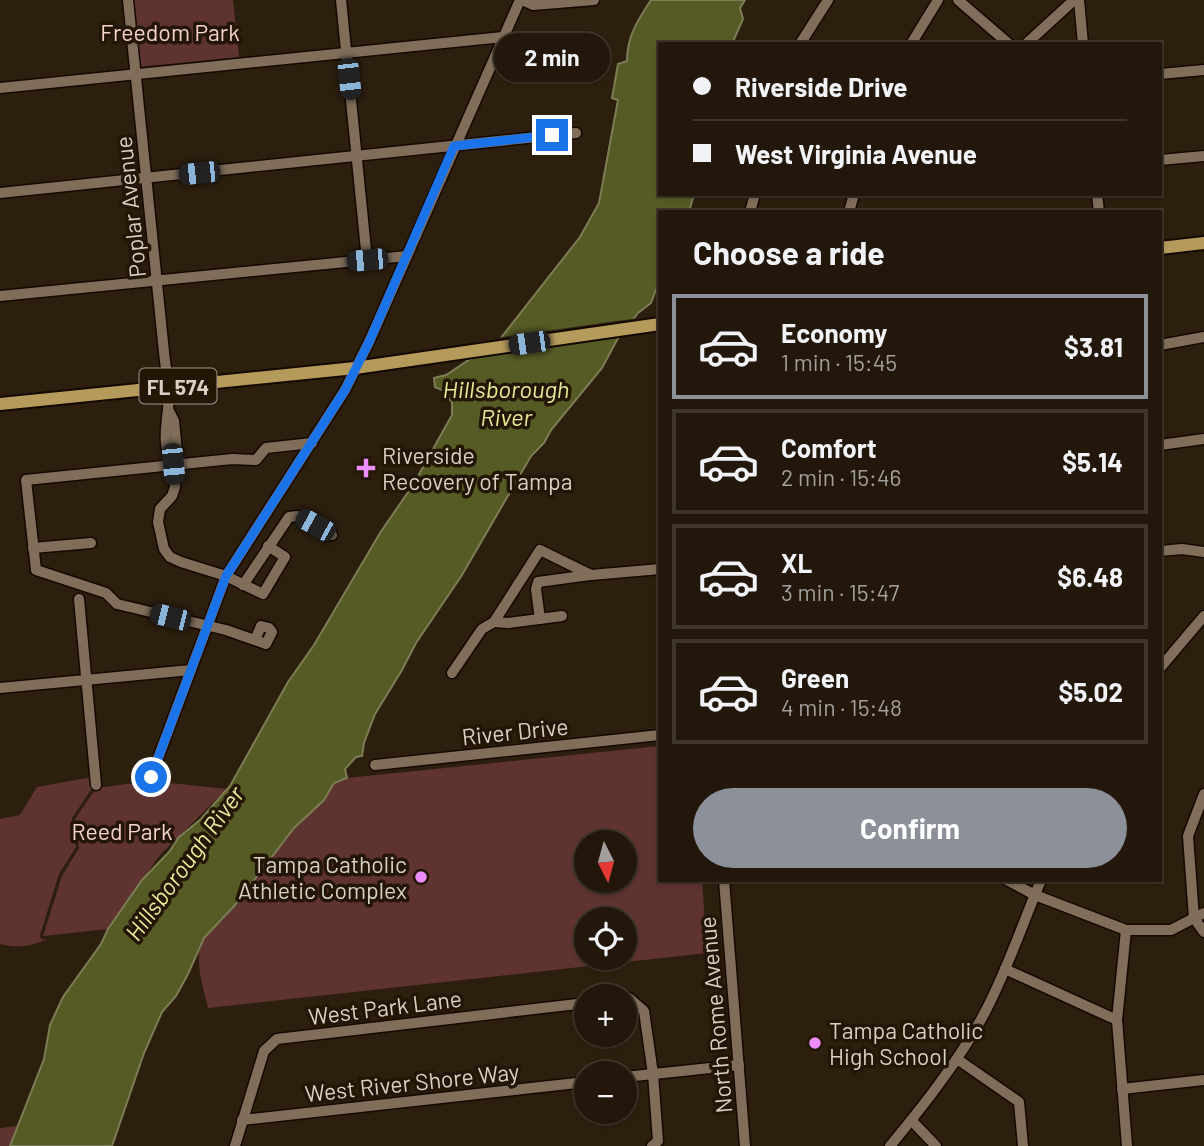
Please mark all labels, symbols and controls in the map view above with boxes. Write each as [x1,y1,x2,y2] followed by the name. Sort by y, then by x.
[100,18,240,46] park label: Freedom Park
[494,33,610,82] callout: 2 min
[524,43,580,71] text: 2 min
[337,57,362,101] car
[735,71,908,102] text: Riverside Drive
[536,119,568,151] route end
[109,135,151,279] street label: Poplar Avenue
[735,138,977,169] text: West Virginia Avenue
[178,160,221,186] car
[693,233,885,271] text: Choose a ride
[346,248,389,272] car
[697,315,760,378] icon: car
[781,317,887,348] text: Economy
[507,330,552,356] car
[1064,331,1123,362] text: $3.81
[781,348,897,376] text: 1 min · 15:45
[140,368,216,404] road number: FL 574
[443,374,569,431] water label: Hillsborough River
[697,430,760,493] icon: car
[781,432,877,463] text: Comfort
[382,441,572,495] place label: Riverside Recovery of Tampa
[161,442,186,486] car
[1062,446,1123,477] text: $5.14
[356,458,376,478] marker: Riverside Recovery of Tampa
[781,463,901,491] text: 2 min · 15:46
[292,506,339,544] car
[697,545,760,608] icon: car
[781,547,812,578] text: XL
[1057,561,1123,592] text: $6.48
[781,578,899,606] text: 3 min · 15:47
[148,602,193,632] car
[697,660,760,723] icon: car
[781,662,849,693] text: Green
[1058,676,1123,707] text: $5.02
[781,693,902,721] text: 4 min · 15:48
[460,711,570,751] street label: River Drive
[135,761,167,793] route start
[118,779,250,946] water label: Hillsborough River
[693,788,1127,868] button: Confirm
[72,817,172,845] park label: Reed Park
[574,830,637,892] north arrow
[574,830,637,1124] map controls
[238,850,407,904] place label: Tampa Catholic Athletic Complex
[413,869,429,885] marker: Tampa Catholic Athletic Complex
[574,907,637,970] button: locate
[692,915,738,1115] street label: North Rome Avenue
[307,984,463,1030] street label: West Park Lane
[574,984,637,1047] button: +
[829,1016,983,1070] place label: Tampa Catholic High School
[807,1035,823,1051] marker: Tampa Catholic High School
[303,1057,521,1107] street label: West River Shore Way
[574,1061,637,1124] button: −

